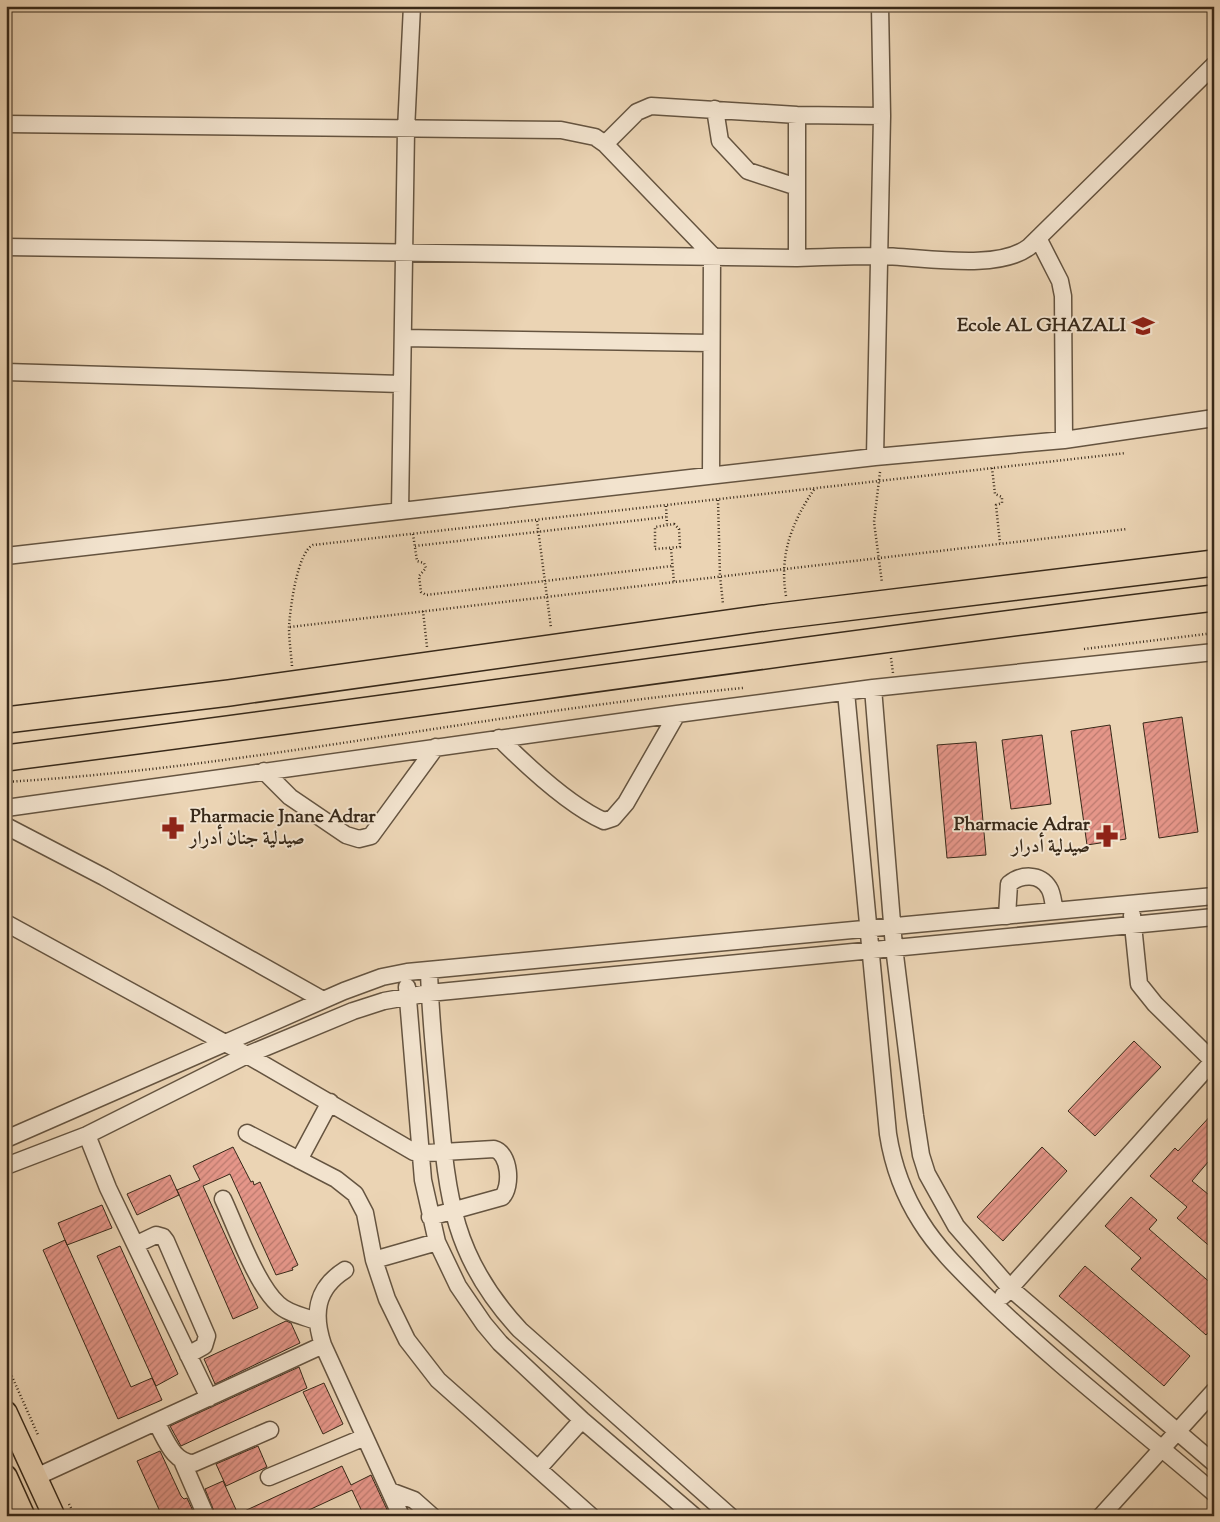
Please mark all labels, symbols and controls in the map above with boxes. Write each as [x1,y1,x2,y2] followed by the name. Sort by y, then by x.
[957,313,1127,340] place label: Ecole AL GHAZALI
[1130,313,1156,339] school or university icon: Ecole AL GHAZALI
[188,804,377,853] place label: Pharmacie Jnane Adrar صيدلية جنان أدرار
[954,812,1091,861] place label: Pharmacie Adrar صيدلية أدرار
[160,815,186,841] pharmacy icon: Pharmacie Jnane Adrar صيدلية جنان أدرار
[1094,823,1120,849] pharmacy icon: Pharmacie Adrar صيدلية أدرار

